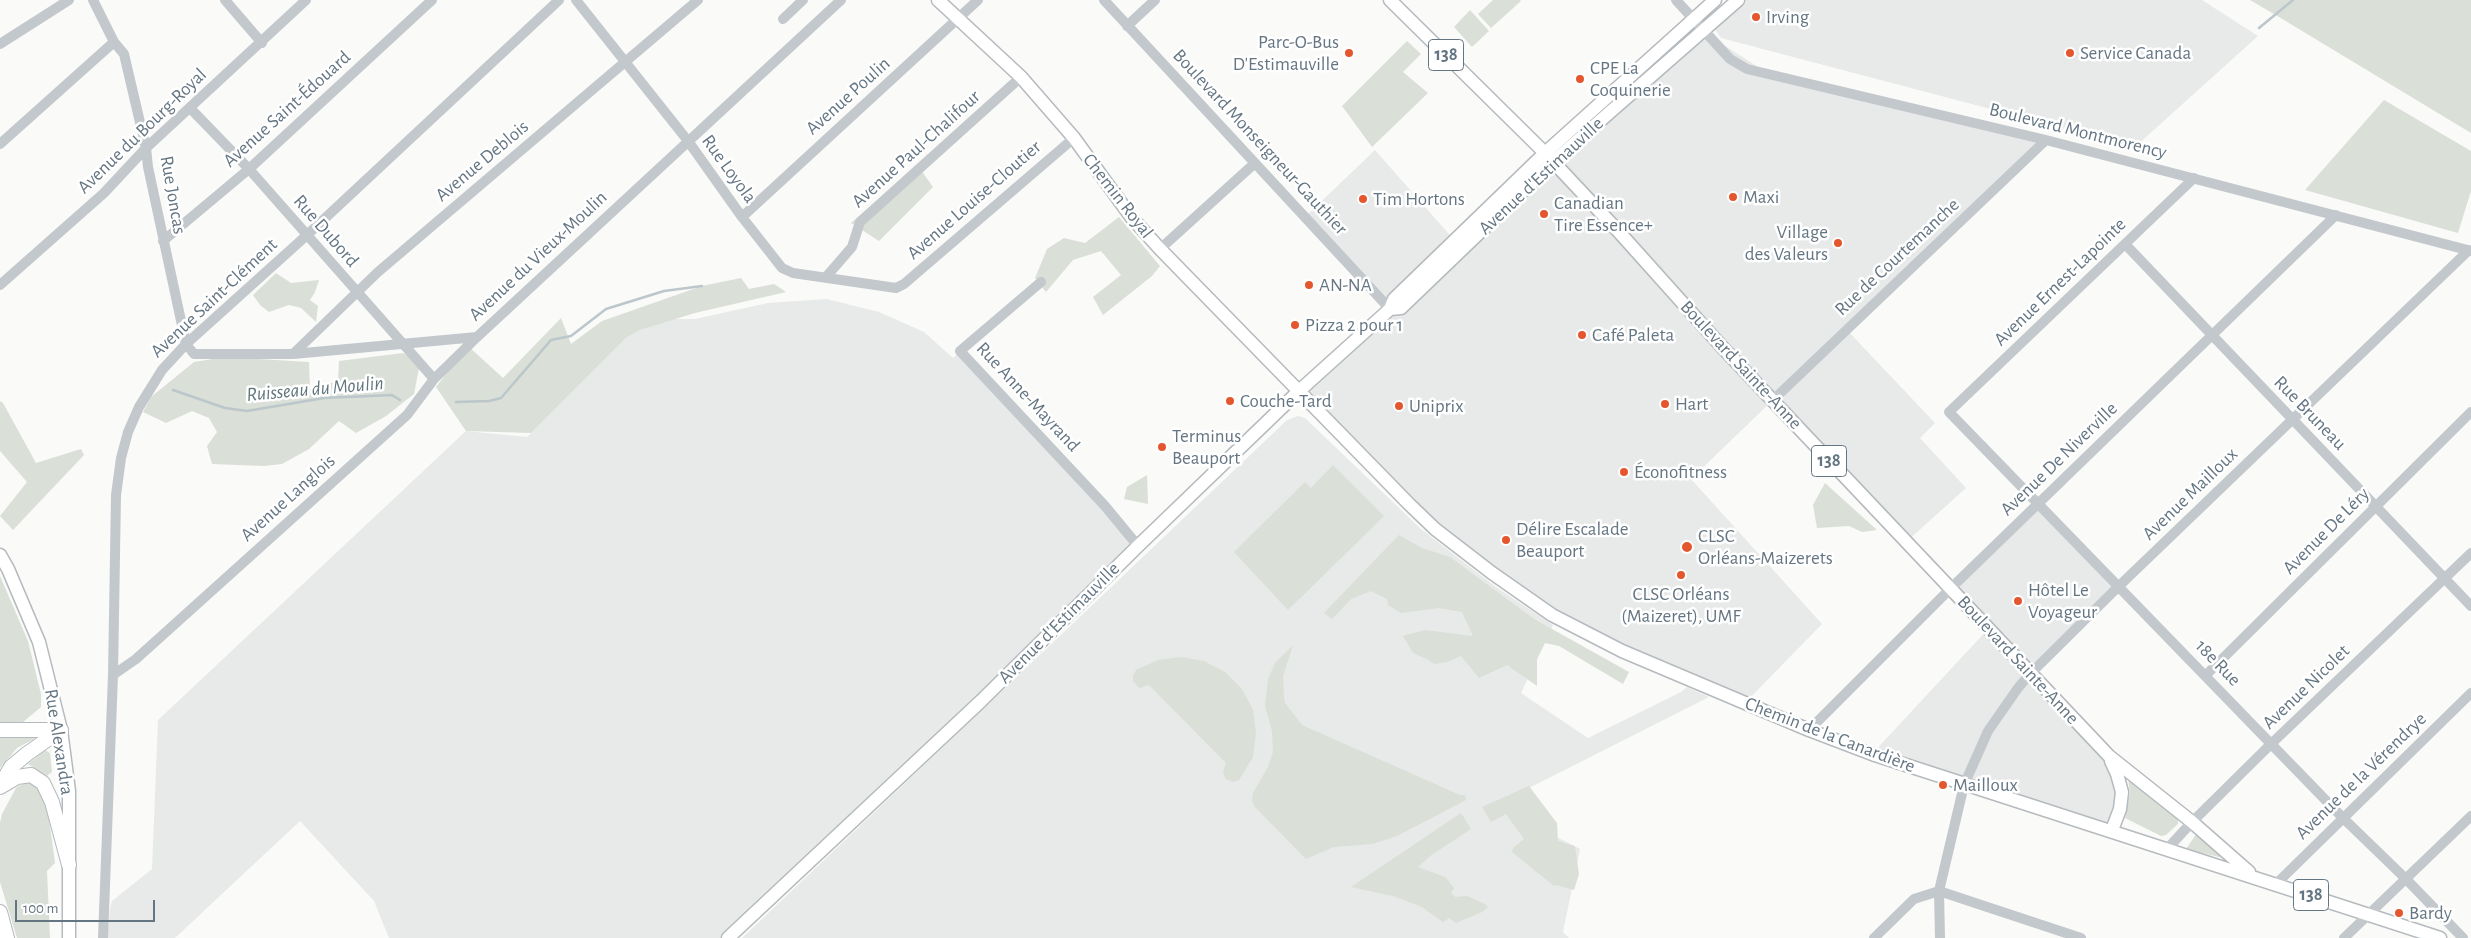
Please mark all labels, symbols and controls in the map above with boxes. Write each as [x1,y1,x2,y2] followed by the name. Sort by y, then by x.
[1766,6,1809,28] place label: Irving
[1750,11,1762,23] marker: Irving
[1233,31,1339,75] place label: Parc-O-Bus D'Estimauville
[1428,40,1464,70] road number: 138
[2080,42,2191,64] place label: Service Canada
[1168,44,1352,240] street label: Boulevard Monseigneur-Gauthier
[219,46,355,172] street label: Avenue Saint-Édouard
[1343,47,1355,59] marker: Parc-O-Bus D'Estimauville
[2064,47,2076,59] marker: Service Canada
[801,52,895,140] street label: Avenue Poulin
[1590,57,1671,101] place label: CPE La Coquinerie
[73,63,211,199] street label: Avenue du Bourg-Royal
[1574,73,1586,85] marker: CPE La Coquinerie
[847,85,985,213] street label: Avenue Paul-Chalifour
[1987,98,2169,164] street label: Boulevard Montmorency
[1474,112,1608,240] street label: Avenue d'Estimauville
[431,115,533,207] street label: Avenue Deblois
[697,130,761,208] street label: Rue Loyola
[902,135,1046,265] street label: Avenue Louise-Cloutier
[1078,149,1158,243] street label: Chemin Royal
[155,154,191,236] street label: Rue Joncas
[464,186,612,326] street label: Avenue du Vieux-Moulin
[1743,186,1779,208] place label: Maxi
[1373,188,1465,210] place label: Tim Hortons
[288,190,364,272] street label: Rue Dubord
[1727,191,1739,203] marker: Maxi
[1554,192,1653,236] place label: Canadian Tire Essence+
[1357,193,1369,205] marker: Tim Hortons
[1830,193,1964,321] street label: Rue de Courtemanche
[1538,208,1550,220] marker: Canadian Tire Essence+
[1989,213,2131,351] street label: Avenue Ernest-Lapointe
[1745,221,1828,265] place label: Village des Valeurs
[146,233,282,363] street label: Avenue Saint-Clément
[1832,237,1844,249] marker: Village des Valeurs
[1319,274,1372,296] place label: AN-NA
[1303,279,1315,291] marker: AN-NA
[1675,296,1807,434] street label: Boulevard Sainte-Anne
[1305,314,1403,336] place label: Pizza 2 pour 1
[1289,319,1301,331] marker: Pizza 2 pour 1
[1592,324,1674,346] place label: Café Paleta
[1576,329,1588,341] marker: Café Paleta
[971,337,1085,457] street label: Rue Anne-Mayrand
[245,371,385,407] water label: Ruisseau du Moulin
[2269,371,2351,455] street label: Rue Bruneau
[1240,390,1332,412] place label: Couche-Tard
[1675,393,1708,415] place label: Hart
[1224,395,1236,407] marker: Couche-Tard
[1409,395,1463,417] place label: Uniprix
[1996,397,2122,521] street label: Avenue De Niverville
[1659,398,1671,410] marker: Hart
[1393,400,1405,412] marker: Uniprix
[1172,425,1241,469] place label: Terminus Beauport
[1156,441,1168,453] marker: Terminus Beauport
[2138,443,2242,545] street label: Avenue Mailloux
[1812,446,1846,476] road number: 138
[236,449,340,547] street label: Avenue Langlois
[1634,461,1727,483] place label: Éconofitness
[1618,466,1630,478] marker: Éconofitness
[2278,483,2374,579] street label: Avenue De Léry
[1516,518,1628,562] place label: Délire Escalade Beauport
[1698,525,1833,569] place label: CLSC Orléans-Maizerets
[1500,534,1512,546] marker: Délire Escalade Beauport
[1680,540,1694,554] marker: CLSC Orléans-Maizerets
[993,557,1125,689] street label: Avenue d'Estimauville
[1675,569,1687,581] marker: CLSC Orléans (Maizeret), UMF
[2028,579,2097,623] place label: Hôtel Le Voyageur
[1621,583,1741,627] place label: CLSC Orléans (Maizeret), UMF
[1952,591,2084,729] street label: Boulevard Sainte-Anne
[2012,595,2024,607] marker: Hôtel Le Voyageur
[2190,635,2246,691] street label: 18e Rue
[2258,640,2354,734] street label: Avenue Nicolet
[39,687,79,797] street label: Rue Alexandra
[1742,692,1918,778] street label: Chemin de la Canardière
[2291,708,2431,844] street label: Avenue de la Vérendrye
[1953,774,2018,796] place label: Mailloux
[1937,779,1949,791] marker: Mailloux
[2294,880,2328,910] road number: 138
[18,890,158,922] scale bar
[23,901,58,916] text: 100 m
[2409,902,2452,924] place label: Bardy
[2393,907,2405,919] marker: Bardy

